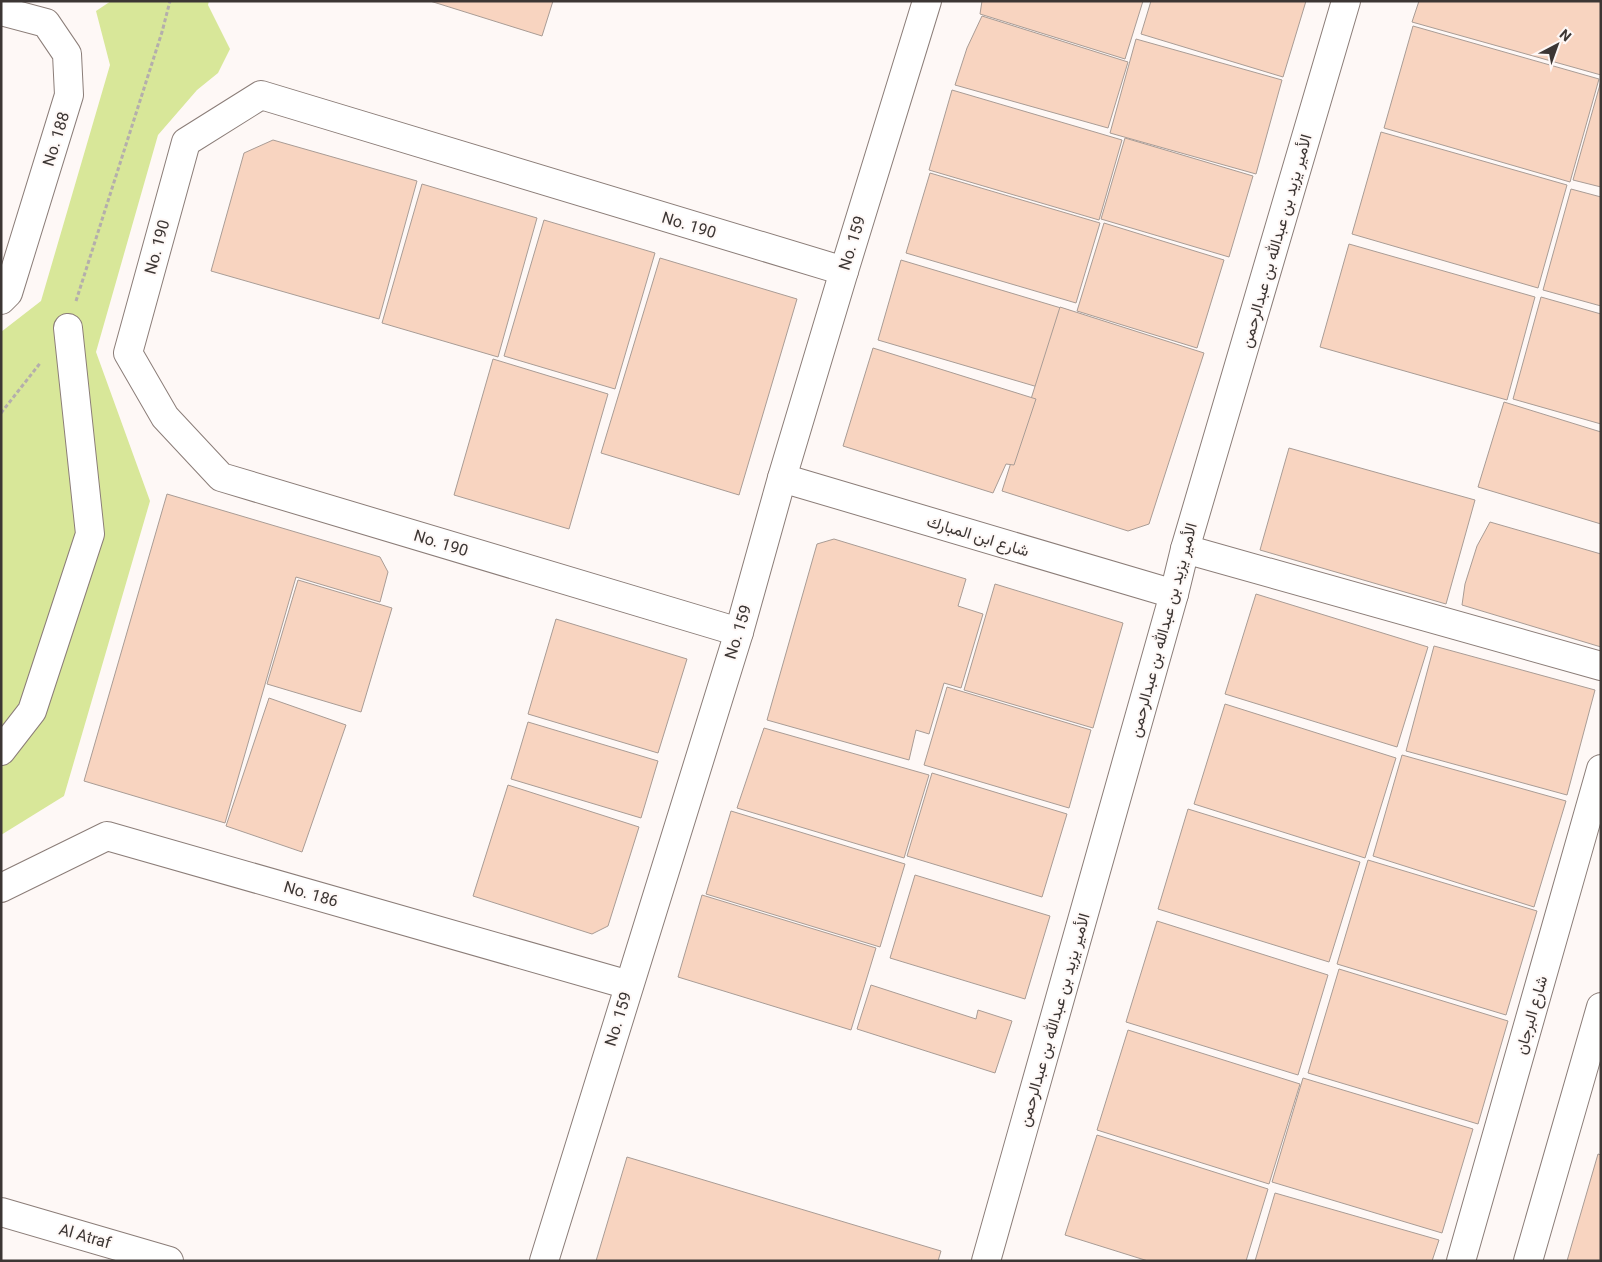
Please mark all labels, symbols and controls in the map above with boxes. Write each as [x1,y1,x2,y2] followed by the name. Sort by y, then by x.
[1532,20,1582,70] north arrow
[1557,26,1575,44] text: N
[39,110,73,168] street label: No. 188
[1236,132,1317,350] street label: الأمير يزيد بن عبدالله بن عبدالرحمن
[660,208,718,242] street label: No. 190
[835,214,869,272] street label: No. 159
[141,218,173,276] street label: No. 190
[924,511,1031,562] street label: شارع ابن المبارك
[1125,521,1202,739] street label: الأمير يزيد بن عبدالله بن عبدالرحمن
[412,526,470,560] street label: No. 190
[721,603,755,661] street label: No. 159
[282,877,340,911] street label: No. 186
[1014,911,1095,1129] street label: الأمير يزيد بن عبدالله بن عبدالرحمن
[1511,974,1553,1057] street label: شارع البرجان
[601,990,635,1048] street label: No. 159
[57,1220,114,1253] street label: Al Atraf

